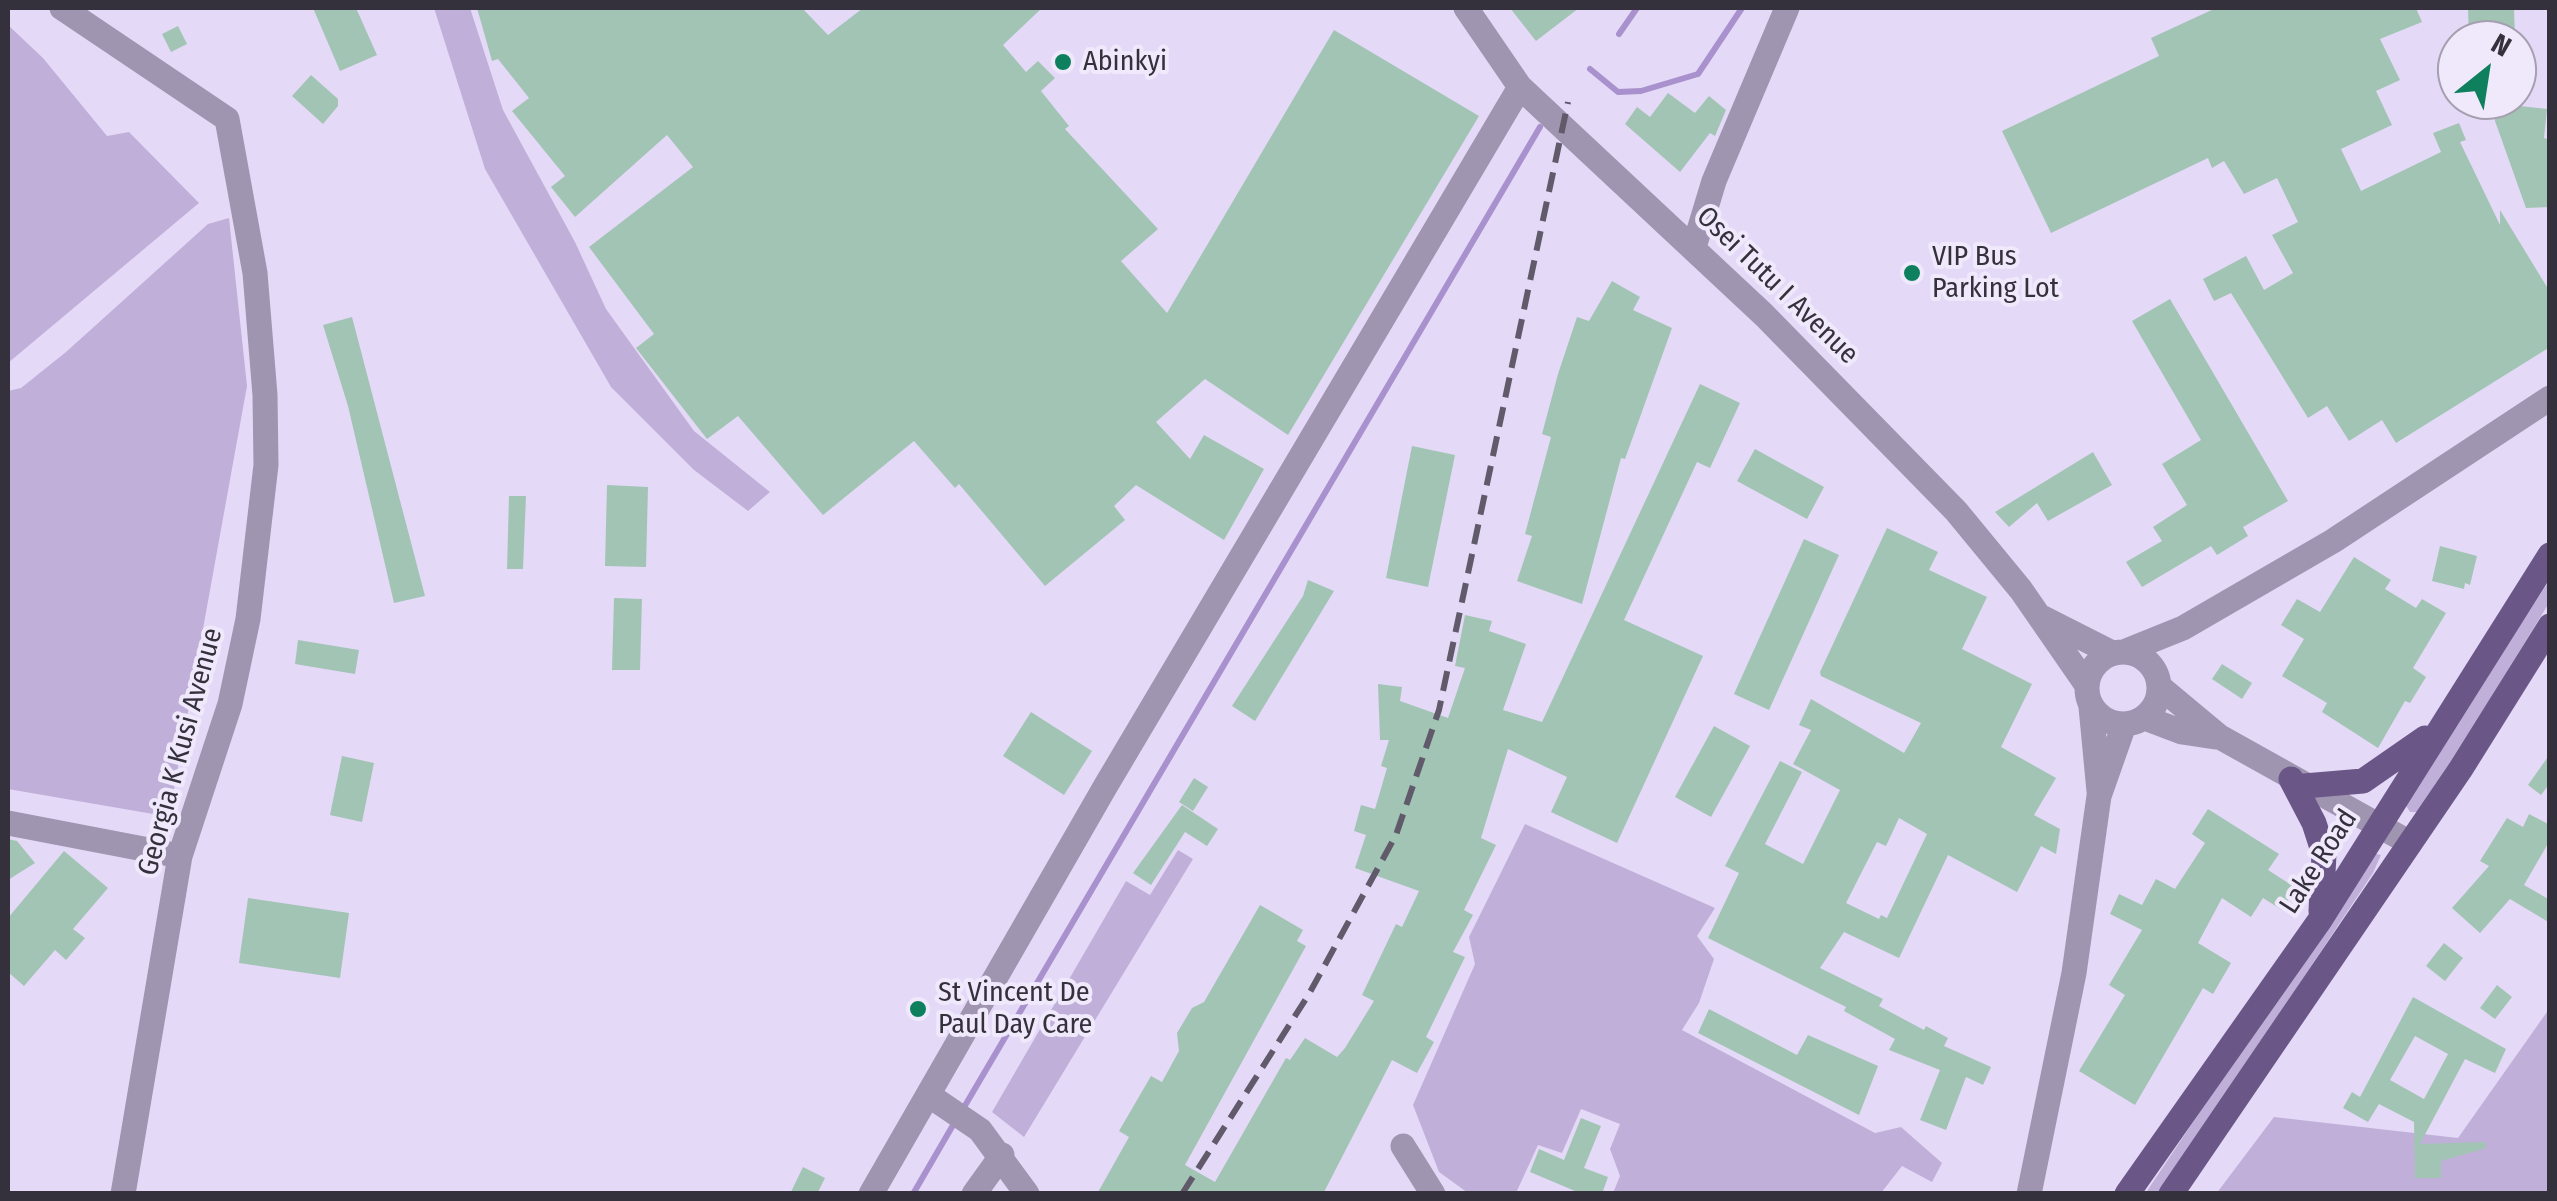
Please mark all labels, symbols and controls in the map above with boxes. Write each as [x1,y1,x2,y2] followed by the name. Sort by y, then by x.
[2437,20,2537,120] north arrow
[2486,27,2517,64] text: N
[1083,45,1167,79] place label: Abinkyi
[1052,51,1074,73] marker: Abinkyi
[1689,200,1865,372] street label: Osei Tutu I Avenue
[1932,240,2059,306] place label: VIP Bus Parking Lot
[1901,262,1923,284] marker: VIP Bus Parking Lot
[132,625,230,879] street label: Georgia K Kusi Avenue
[2273,804,2365,920] street label: Lake Road
[938,976,1092,1042] place label: St Vincent De Paul Day Care
[907,998,929,1020] marker: St Vincent De Paul Day Care

